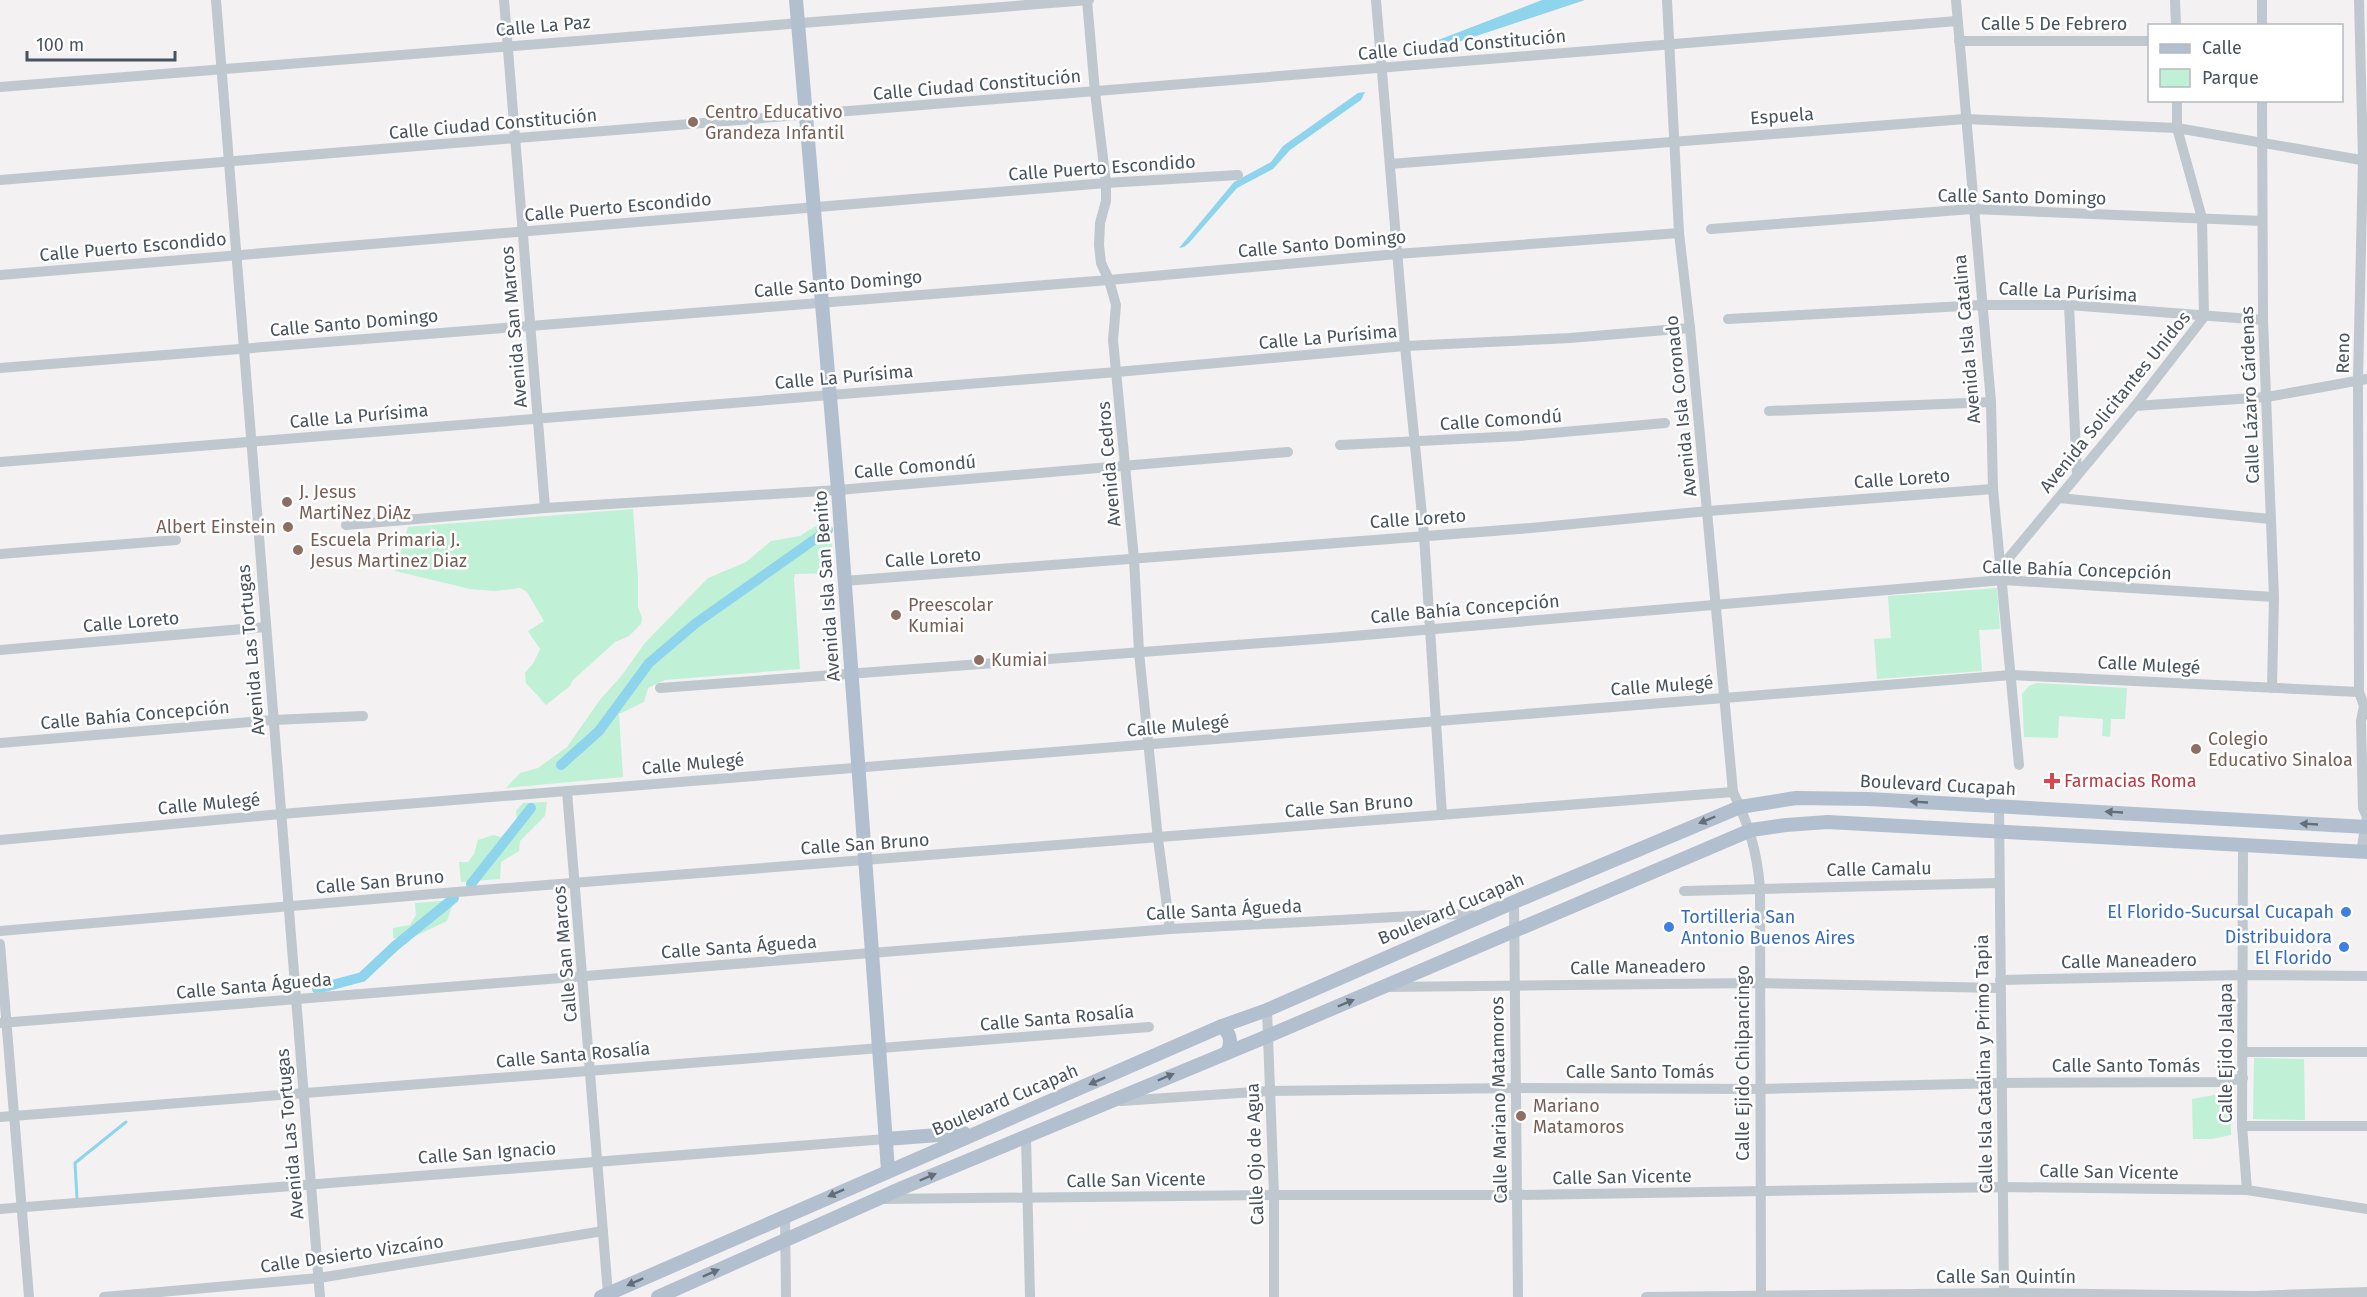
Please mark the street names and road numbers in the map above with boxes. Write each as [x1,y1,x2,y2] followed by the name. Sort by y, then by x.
[495,11,591,41] street label: Calle La Paz
[1981,13,2127,35] street label: Calle 5 De Febrero
[1357,25,1567,65] street label: Calle Ciudad Constitución
[872,65,1082,105] street label: Calle Ciudad Constitución
[1749,103,1815,129] street label: Espuela
[388,104,598,144] street label: Calle Ciudad Constitución
[1008,150,1196,186] street label: Calle Puerto Escondido
[1937,185,2107,209] street label: Calle Santo Domingo
[524,188,712,226] street label: Calle Puerto Escondido
[1237,226,1407,262] street label: Calle Santo Domingo
[39,228,227,266] street label: Calle Puerto Escondido
[496,245,532,409] street label: Avenida San Marcos
[1949,254,1985,424] street label: Avenida Isla Catalina
[753,266,923,302] street label: Calle Santo Domingo
[1998,277,2138,307] street label: Calle La Purísima
[269,305,439,341] street label: Calle Santo Domingo
[2236,306,2264,484] street label: Calle Lázaro Cárdenas
[2035,307,2195,497] street label: Avenida Solicitantes Unidos
[1661,314,1701,498] street label: Avenida Isla Coronado
[1258,320,1398,354] street label: Calle La Purísima
[2332,332,2354,374] street label: Reno
[774,360,914,394] street label: Calle La Purísima
[289,399,429,433] street label: Calle La Purísima
[1093,401,1125,527] street label: Avenida Cedros
[1439,405,1563,435] street label: Calle Comondú
[853,451,977,483] street label: Calle Comondú
[1853,465,1951,493] street label: Calle Loreto
[809,490,845,682] street label: Avenida Isla San Benito
[1369,505,1467,533] street label: Calle Loreto
[884,544,982,572] street label: Calle Loreto
[1982,556,2172,584] street label: Calle Bahía Concepción
[233,564,269,736] street label: Avenida Las Tortugas
[1370,590,1560,628] street label: Calle Bahía Concepción
[82,607,180,637] street label: Calle Loreto
[2097,651,2201,679] street label: Calle Mulegé
[1610,671,1714,701] street label: Calle Mulegé
[40,696,230,734] street label: Calle Bahía Concepción
[1126,711,1230,741] street label: Calle Mulegé
[641,749,745,779] street label: Calle Mulegé
[1859,770,2017,800] street label: Boulevard Cucapah
[157,789,261,819] street label: Calle Mulegé
[1284,789,1414,823] street label: Calle San Bruno
[800,829,930,859] street label: Calle San Bruno
[1826,857,1932,881] street label: Calle Camalu
[315,865,445,899] street label: Calle San Bruno
[1375,868,1527,950] street label: Boulevard Cucapah
[548,885,582,1023] street label: Calle San Marcos
[1145,894,1302,925] street label: Calle Santa Águeda
[660,930,818,963] street label: Calle Santa Águeda
[1971,934,1997,1194] street label: Calle Isla Catalina y Primo Tapia
[2061,949,2197,973] street label: Calle Maneadero
[1570,955,1706,979] street label: Calle Maneadero
[1732,965,1754,1161] street label: Calle Ejido Chilpancingo
[175,967,333,1004] street label: Calle Santa Águeda
[2215,983,2237,1123] street label: Calle Ejido Jalapa
[1486,996,1512,1204] street label: Calle Mariano Matamoros
[979,1000,1135,1036] street label: Calle Santa Rosalía
[495,1037,651,1073] street label: Calle Santa Rosalía
[272,1048,308,1220] street label: Avenida Las Tortugas
[2052,1055,2200,1077] street label: Calle Santo Tomás
[929,1059,1081,1141] street label: Boulevard Cucapah
[1566,1061,1714,1083] street label: Calle Santo Tomás
[1242,1082,1268,1226] street label: Calle Ojo de Agua
[417,1137,557,1169] street label: Calle San Ignacio
[2039,1160,2179,1184] street label: Calle San Vicente
[1552,1165,1692,1189] street label: Calle San Vicente
[1066,1168,1206,1192] street label: Calle San Vicente
[259,1230,445,1278] street label: Calle Desierto Vizcaíno
[1936,1266,2076,1288] street label: Calle San Quintín

